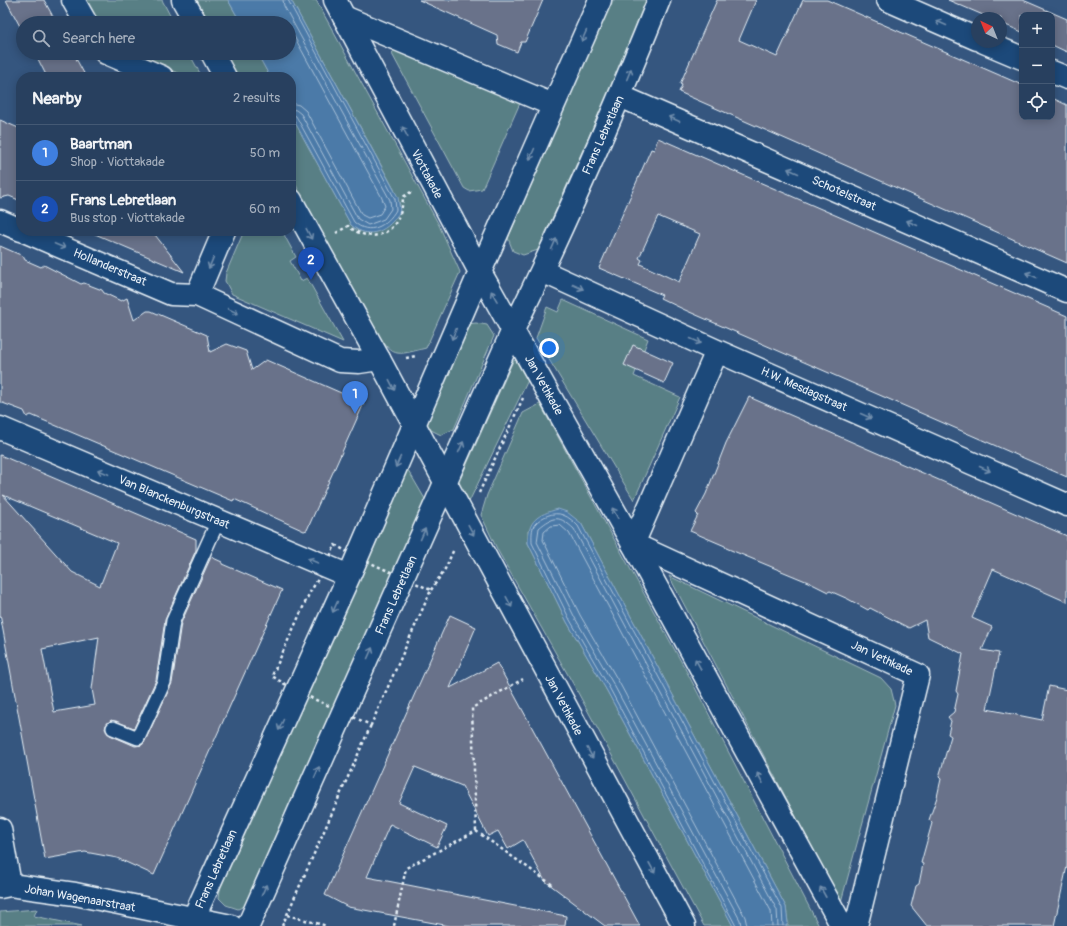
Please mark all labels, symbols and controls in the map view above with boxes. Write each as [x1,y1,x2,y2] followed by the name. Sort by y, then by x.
[971,12,1007,48] north arrow
[1019,12,1055,120] map controls
[1019,12,1055,48] button: +
[16,16,296,60] search box
[936,19,948,26] one-way arrow
[30,27,52,49] icon: search
[62,29,135,48] text: Search here
[580,29,587,41] one-way arrow
[1019,48,1055,84] button: −
[626,69,634,81] one-way arrow
[1019,84,1055,120] button: locate
[32,88,81,109] text: Nearby
[233,90,280,106] text: 2 results
[579,93,628,177] street label: Frans Lebretlaan
[668,115,680,123] one-way arrow
[401,127,408,139] one-way arrow
[70,135,132,154] text: Baartman
[42,145,48,161] text: 1
[250,145,280,161] text: 50 m
[407,147,446,201] street label: Viottakade
[527,148,535,160] one-way arrow
[70,154,165,170] text: Shop · Viottakade
[787,167,799,175] one-way arrow
[809,173,878,214] street label: Schotelstraat
[70,191,176,210] text: Frans Lebretlaan
[41,201,49,217] text: 2
[249,201,280,217] text: 60 m
[70,210,185,226] text: Bus stop · Viottakade
[906,219,918,226] one-way arrow
[306,228,314,240] one-way arrow
[551,239,558,251] one-way arrow
[53,243,65,251] one-way arrow
[71,245,149,290] street label: Hollanderstraat
[298,247,324,280] pin: 2
[207,257,214,269] one-way arrow
[1026,271,1038,278] one-way arrow
[571,284,583,291] one-way arrow
[489,290,497,302] one-way arrow
[226,308,238,315] one-way arrow
[449,327,457,339] one-way arrow
[539,338,559,358] your location
[690,338,702,345] one-way arrow
[521,353,566,418] street label: Jan Vethkade
[758,364,849,415] street label: H.W. Mesdagstraat
[389,379,396,391] one-way arrow
[342,381,368,414] pin: 1
[860,413,872,421] one-way arrow
[458,442,466,454] one-way arrow
[394,456,401,468] one-way arrow
[979,466,991,473] one-way arrow
[97,468,109,475] one-way arrow
[116,472,232,533] street label: Van Blanckenburgstraat
[611,507,619,519] one-way arrow
[467,524,475,536] one-way arrow
[420,529,427,541] one-way arrow
[372,553,421,637] street label: Frans Lebretlaan
[307,556,319,564] one-way arrow
[506,596,513,608] one-way arrow
[331,600,338,612] one-way arrow
[849,638,915,679] street label: Jan Vethkade
[367,647,374,659] one-way arrow
[694,658,701,670] one-way arrow
[541,672,586,738] street label: Jan Vethkade
[277,719,284,731] one-way arrow
[587,747,594,759] one-way arrow
[314,766,321,778] one-way arrow
[756,772,764,784] one-way arrow
[192,827,241,911] street label: Frans Lebretlaan
[649,861,657,873] one-way arrow
[23,881,137,916] street label: Johan Wagenaarstraat
[261,885,268,897] one-way arrow
[818,886,826,898] one-way arrow

